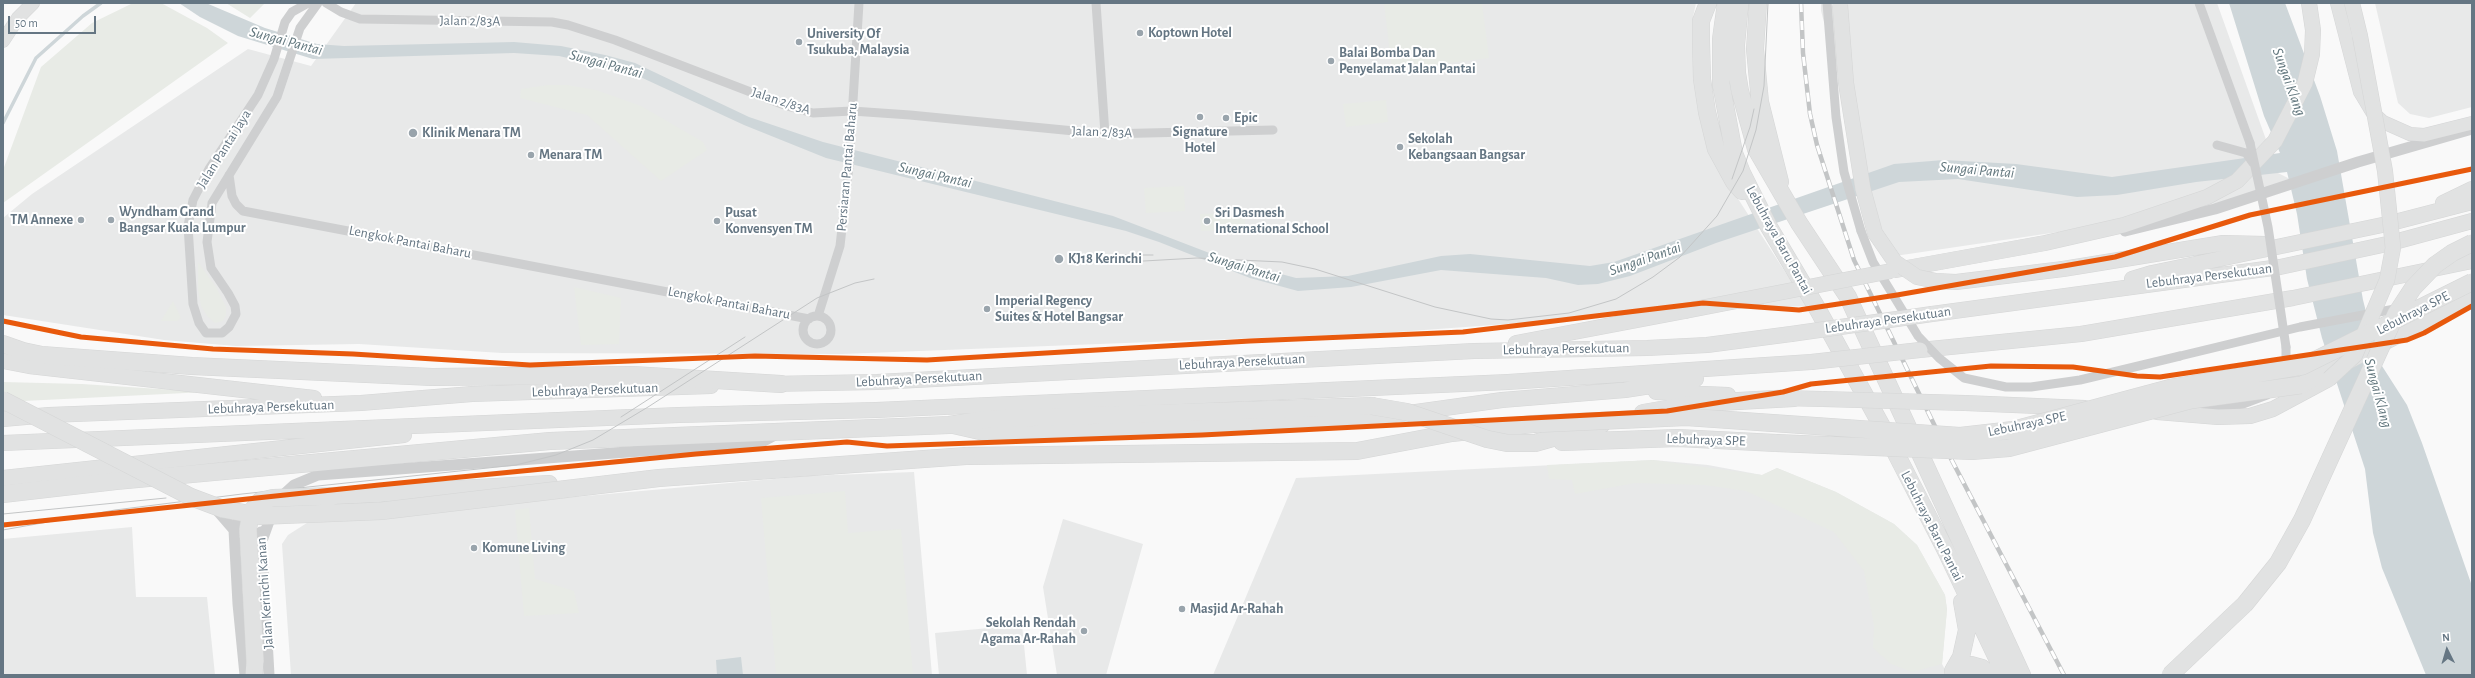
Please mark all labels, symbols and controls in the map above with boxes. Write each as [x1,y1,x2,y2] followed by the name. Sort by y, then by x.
[10,8,98,34] scale bar
[439,12,501,30] street label: Jalan 2/83A
[15,17,38,29] text: 50 m
[248,23,324,59] water label: Sungai Pantai
[1148,25,1232,41] place label: Koptown Hotel
[807,26,910,58] place label: University Of Tsukuba, Malaysia
[1135,28,1145,38] marker: Koptown Hotel
[794,37,804,47] marker: University Of Tsukuba, Malaysia
[1339,45,1476,78] place label: Balai Bomba Dan Penyelamat Jalan Pantai
[2268,45,2310,119] water label: Sungai Klang
[568,46,644,82] water label: Sungai Pantai
[1326,56,1336,66] marker: Balai Bomba Dan Penyelamat Jalan Pantai
[750,84,812,118] street label: Jalan 2/83A
[833,102,861,232] street label: Persiaran Pantai Baharu
[193,107,255,191] street label: Jalan Pantai Jaya
[1234,110,1257,126] place label: Epic
[1195,112,1205,122] marker: Signature Hotel
[1221,113,1231,123] marker: Epic
[1071,123,1133,141] street label: Jalan 2/83A
[1172,124,1228,156] place label: Signature Hotel
[422,125,521,141] place label: Klinik Menara TM
[407,127,419,139] marker: Klinik Menara TM
[1408,131,1525,164] place label: Sekolah Kebangsaan Bangsar
[1395,142,1405,152] marker: Sekolah Kebangsaan Bangsar
[539,147,602,163] place label: Menara TM
[526,150,536,160] marker: Menara TM
[897,158,973,192] water label: Sungai Pantai
[1939,158,2015,182] water label: Sungai Pantai
[1742,183,1816,297] street label: Lebuhraya Baru Pantai
[119,204,246,236] place label: Wyndham Grand Bangsar Kuala Lumpur
[725,205,813,238] place label: Pusat Konvensyen TM
[1215,205,1329,238] place label: Sri Dasmesh International School
[10,212,73,228] place label: TM Annexe
[76,215,86,225] marker: TM Annexe
[106,215,116,225] marker: Wyndham Grand Bangsar Kuala Lumpur
[712,216,722,226] marker: Pusat Konvensyen TM
[1202,216,1212,226] marker: Sri Dasmesh International School
[347,222,473,262] street label: Lengkok Pantai Baharu
[1607,238,1683,280] water label: Sungai Pantai
[1206,247,1282,287] water label: Sungai Pantai
[1068,251,1142,267] place label: KJ18 Kerinchi
[1053,253,1065,265] marker: KJ18 Kerinchi
[2145,260,2273,292] street label: Lebuhraya Persekutuan
[666,283,792,323] street label: Lengkok Pantai Baharu
[2374,287,2452,339] street label: Lebuhraya SPE
[995,293,1123,326] place label: Imperial Regency Suites & Hotel Bangsar
[1824,303,1952,337] street label: Lebuhraya Persekutuan
[982,304,992,314] marker: Imperial Regency Suites & Hotel Bangsar
[1502,339,1630,359] street label: Lebuhraya Persekutuan
[1178,350,1306,374] street label: Lebuhraya Persekutuan
[2360,356,2396,430] water label: Sungai Klang
[855,367,983,391] street label: Lebuhraya Persekutuan
[531,379,659,401] street label: Lebuhraya Persekutuan
[207,396,335,418] street label: Lebuhraya Persekutuan
[1986,408,2068,440] street label: Lebuhraya SPE
[1666,430,1746,450] street label: Lebuhraya SPE
[1897,468,1967,584] street label: Lebuhraya Baru Pantai
[253,537,277,649] street label: Jalan Kerinchi Kanan
[482,540,565,556] place label: Komune Living
[469,543,479,553] marker: Komune Living
[1190,601,1283,617] place label: Masjid Ar-Rahah
[1177,604,1187,614] marker: Masjid Ar-Rahah
[981,615,1076,648] place label: Sekolah Rendah Agama Ar-Rahah
[1079,626,1089,636] marker: Sekolah Rendah Agama Ar-Rahah
[2427,630,2467,670] north arrow
[2442,632,2450,643] text: N

